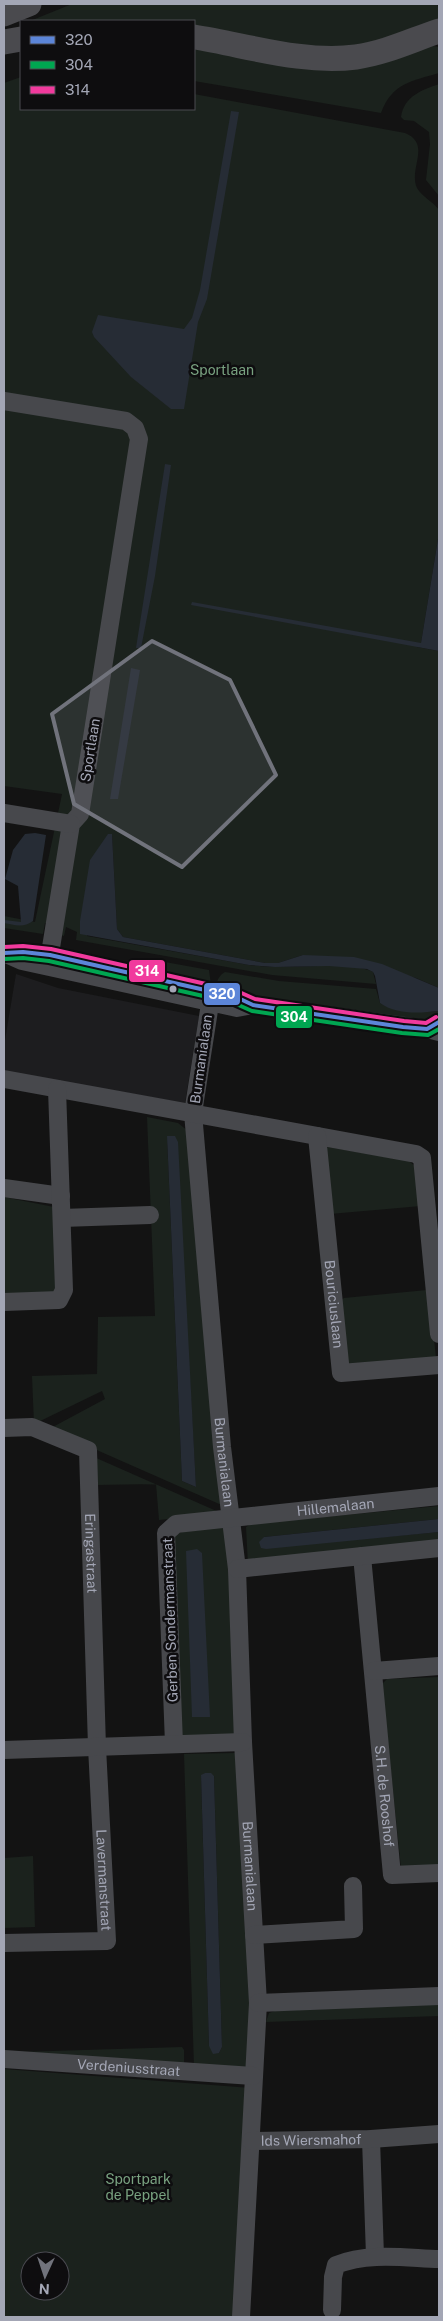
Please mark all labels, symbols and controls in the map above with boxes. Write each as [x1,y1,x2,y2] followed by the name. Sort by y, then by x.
[20,20,195,110] legend
[65,31,93,48] text: 320
[65,56,93,73] text: 304
[65,81,90,98] text: 314
[190,362,254,378] park label: Sportlaan
[77,717,103,783] street label: Sportlaan
[128,959,166,983] line badge: 314
[135,963,159,979] text: 314
[203,982,241,1006] line badge: 320
[168,984,178,994] unlabelled marker
[208,986,236,1002] text: 320
[275,1005,313,1029] line badge: 304
[280,1009,308,1025] text: 304
[187,1013,215,1105] street label: Burmanialaan
[322,1259,346,1349] street label: Bouriciuslaan
[211,1417,237,1508] street label: Burmanialaan
[296,1495,375,1519] street label: Hillemalaan
[82,1513,100,1594] street label: Eringastraat
[159,1537,181,1703] street label: Gerben Sondermanstraat
[372,1744,397,1848] street label: S.H. de Rooshof
[240,1821,261,1911] street label: Burmanialaan
[93,1829,114,1931] street label: Lavermanstraat
[77,2056,181,2079] street label: Verdeniusstraat
[260,2131,362,2149] street label: Ids Wiersmahof
[105,2171,171,2203] park label: Sportpark de Peppel
[20,2251,70,2301] north arrow
[38,2281,50,2297] text: N

